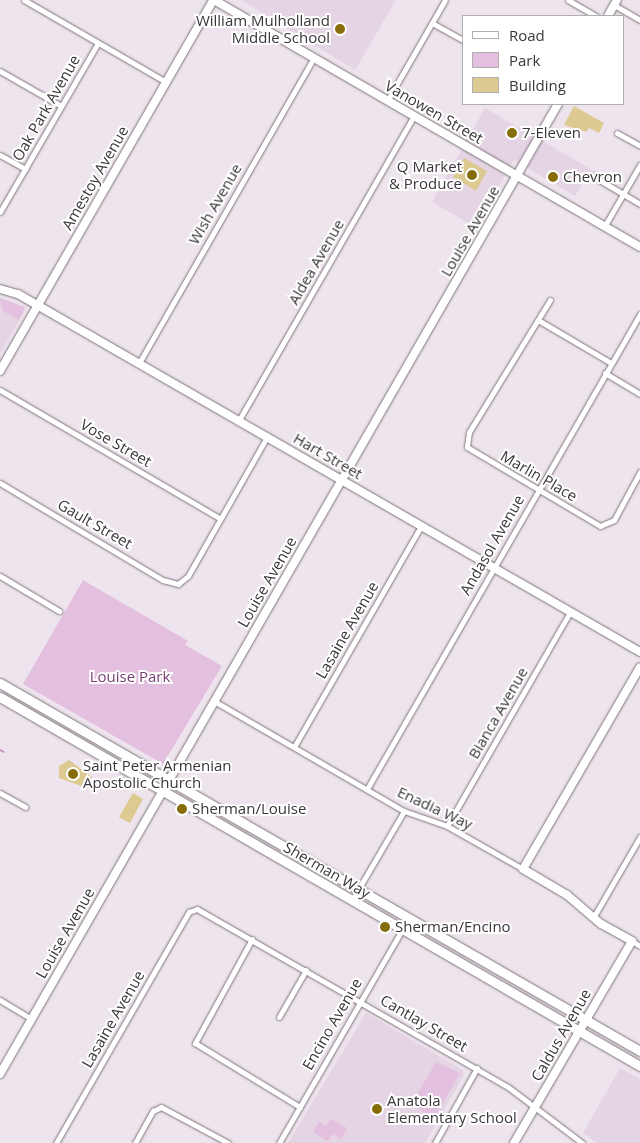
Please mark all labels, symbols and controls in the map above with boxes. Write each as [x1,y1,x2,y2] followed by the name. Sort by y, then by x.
[196,11,330,46] place label: William Mulholland Middle School
[462,15,625,105] legend
[334,23,346,35] marker: William Mulholland Middle School
[509,25,545,45] text: Road
[509,50,540,70] text: Park
[8,52,84,164] street label: Oak Park Avenue
[509,75,566,95] text: Building
[382,77,486,147] street label: Vanowen Street
[58,123,132,233] street label: Amestoy Avenue
[522,124,581,142] place label: 7-Eleven
[506,127,518,139] marker: 7-Eleven
[389,157,462,192] place label: Q Market & Produce
[185,160,245,248] street label: Wish Avenue
[563,168,622,186] place label: Chevron
[466,169,478,181] marker: Q Market & Produce
[547,171,559,183] marker: Chevron
[437,183,503,279] street label: Louise Avenue
[284,216,348,308] street label: Aldea Avenue
[77,415,155,471] street label: Vose Street
[290,429,366,483] street label: Hart Street
[498,447,580,505] street label: Marlin Place
[456,492,528,598] street label: Andasol Avenue
[54,495,136,553] street label: Gault Street
[234,534,300,630] street label: Louise Avenue
[312,578,382,682] street label: Lasaine Avenue
[465,664,531,762] street label: Bianca Avenue
[90,668,170,686] park label: Louise Park
[83,756,231,791] place label: Saint Peter Armenian Apostolic Church
[67,768,79,780] marker: Saint Peter Armenian Apostolic Church
[395,783,475,833] street label: Enadia Way
[192,800,306,818] place label: Sherman/Louise
[176,803,188,815] marker: Sherman/Louise
[281,838,373,902] street label: Sherman Way
[32,885,98,981] street label: Louise Avenue
[395,918,511,936] place label: Sherman/Encino
[379,921,391,933] marker: Sherman/Encino
[78,967,148,1071] street label: Lasaine Avenue
[298,975,366,1073] street label: Encino Avenue
[527,986,595,1084] street label: Caldus Avenue
[377,991,471,1055] street label: Cantlay Street
[387,1091,517,1126] place label: Anatola Elementary School
[371,1103,383,1115] marker: Anatola Elementary School

